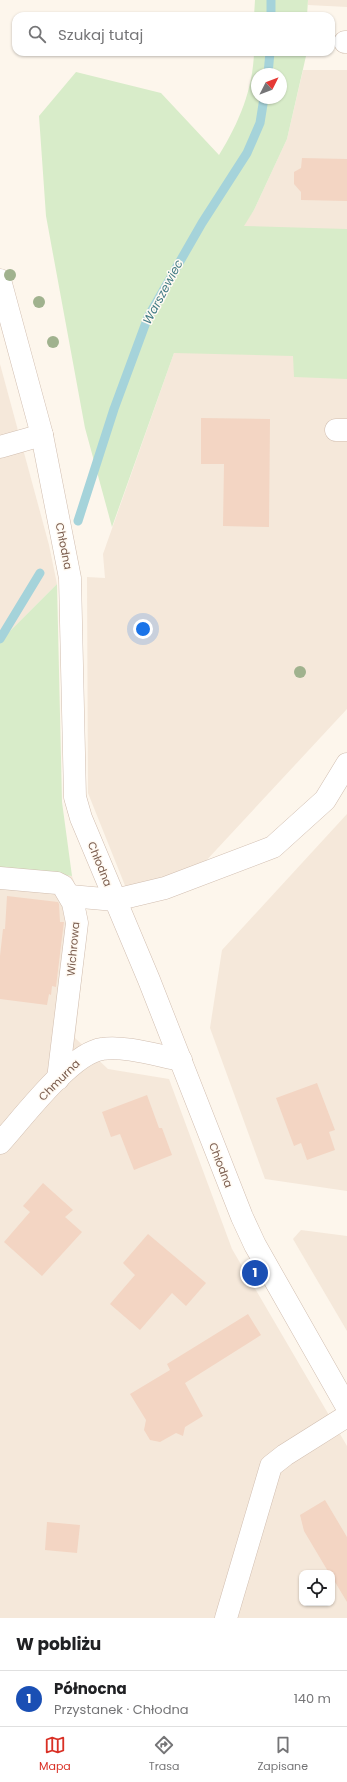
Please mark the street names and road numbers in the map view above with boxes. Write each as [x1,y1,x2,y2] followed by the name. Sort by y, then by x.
[52,521,76,571] street label: Chłodna
[84,839,116,889] street label: Chłodna
[63,921,83,977] street label: Wichrowa
[35,1056,83,1104] street label: Chmurna
[205,1140,237,1190] street label: Chłodna

